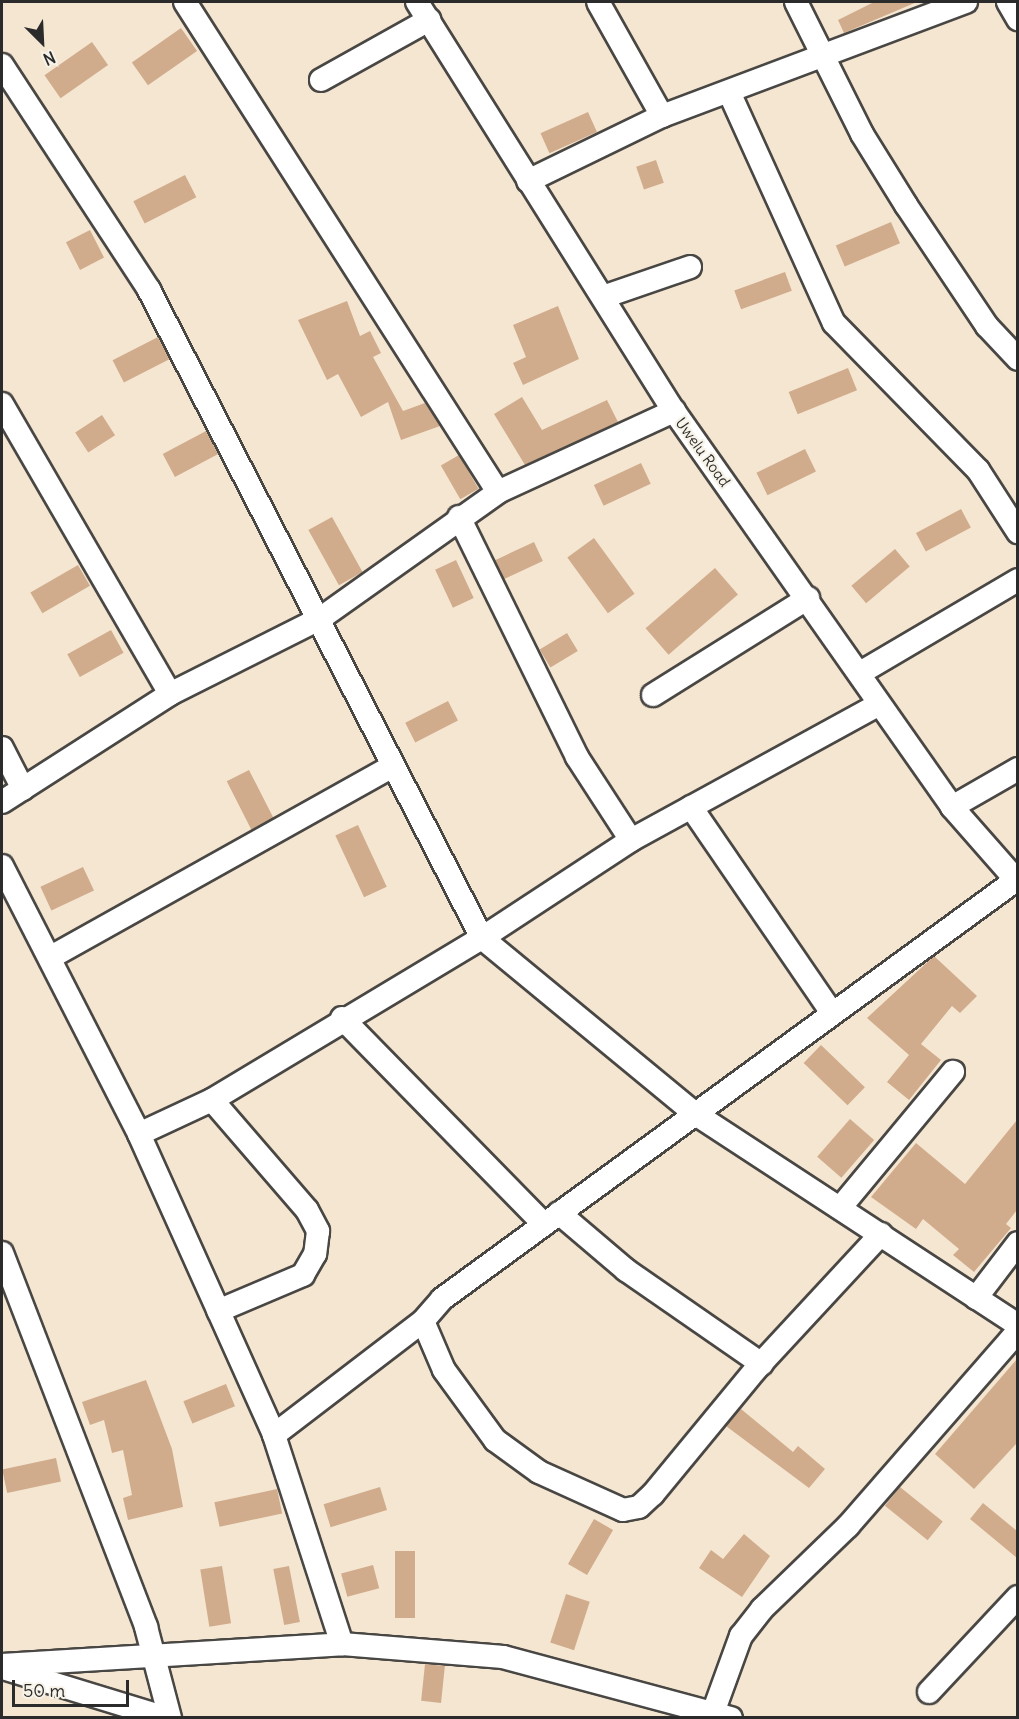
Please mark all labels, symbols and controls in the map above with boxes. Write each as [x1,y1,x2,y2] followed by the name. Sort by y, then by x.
[12,12,72,72] north arrow
[40,47,58,70] text: N
[672,414,734,490] street label: Uwelu Road
[15,1668,132,1706] scale bar
[23,1679,65,1702] text: 50 m

